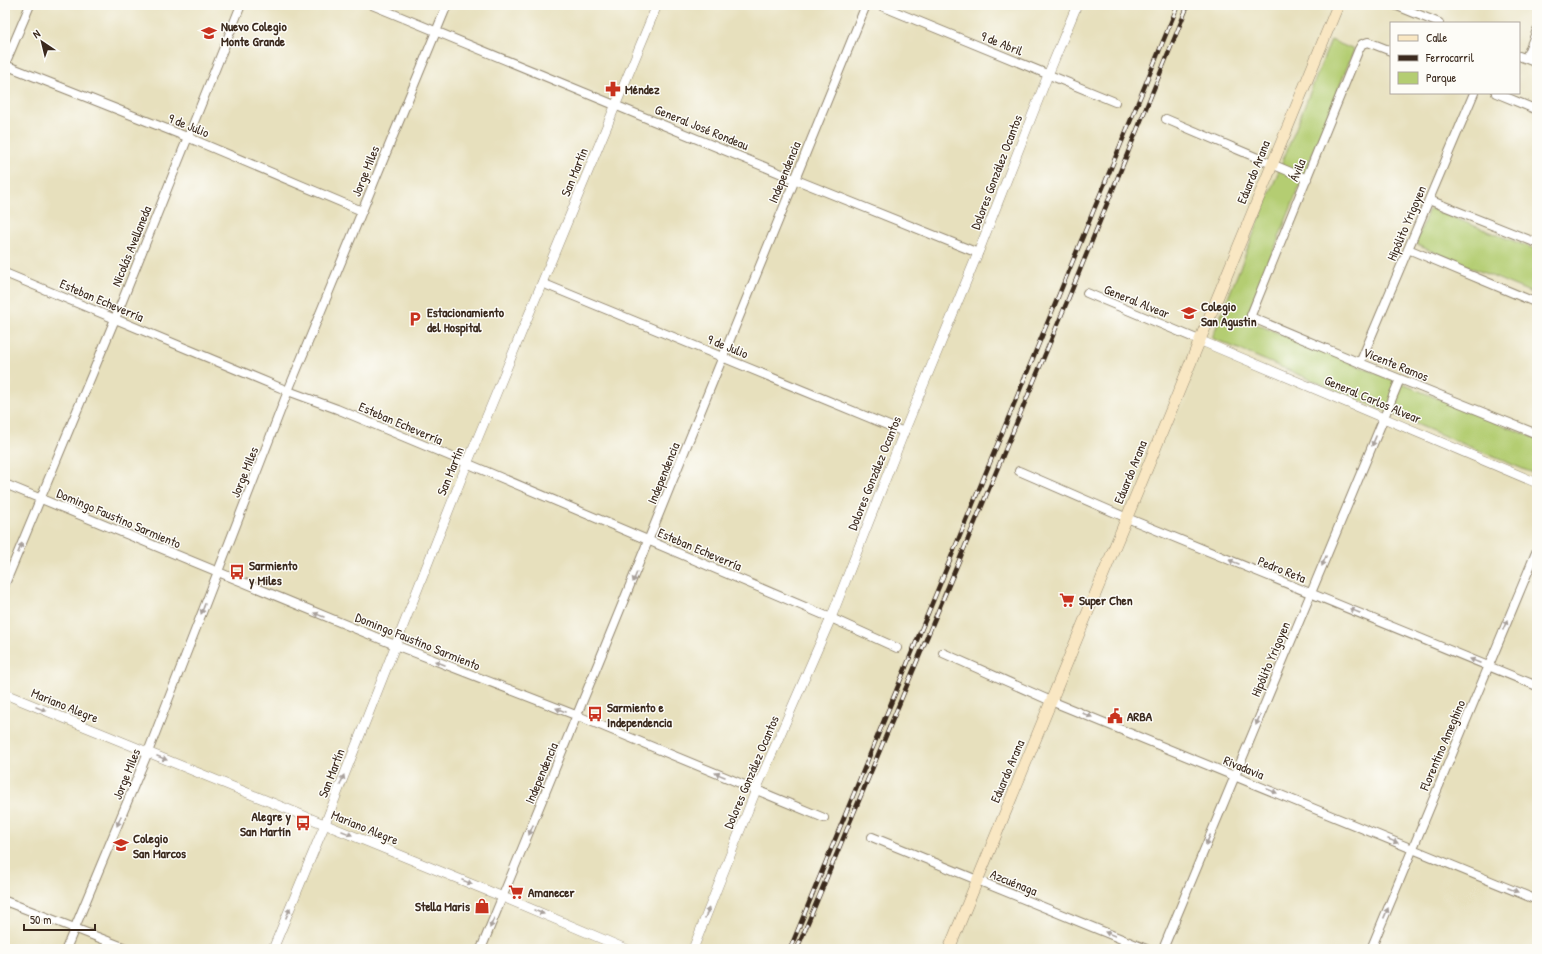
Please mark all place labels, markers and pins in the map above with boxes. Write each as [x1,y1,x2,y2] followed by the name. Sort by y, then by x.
[221,17,287,50] place label: Nuevo Colegio Monte Grande
[200,24,218,42] school or university icon: Nuevo Colegio Monte Grande
[604,80,622,98] pharmacy icon: Méndez
[625,80,660,98] place label: Méndez
[1201,297,1257,331] place label: Colegio San Agustin
[427,303,505,337] place label: Estacionamiento del Hospital
[1180,304,1198,322] school or university icon: Colegio San Agustin
[406,310,424,328] parking icon: Estacionamiento del Hospital
[248,556,298,590] place label: Sarmiento y Miles
[228,563,246,581] bus stop icon: Sarmiento y Miles
[1058,591,1076,609] supermarket icon: Super Chen
[1079,591,1133,610] place label: Super Chen
[607,698,673,732] place label: Sarmiento e Independencia
[586,705,604,723] bus stop icon: Sarmiento e Independencia
[1106,707,1124,725] public building icon: ARBA
[1127,707,1153,725] place label: ARBA
[240,807,291,840] place label: Alegre y San Martín
[294,814,312,832] bus stop icon: Alegre y San Martín
[133,829,186,862] place label: Colegio San Marcos
[112,836,130,854] school or university icon: Colegio San Marcos
[507,883,525,901] supermarket icon: Amanecer
[528,883,576,901] place label: Amanecer
[415,897,470,915] place label: Stella Maris
[473,897,491,915] shop icon: Stella Maris

